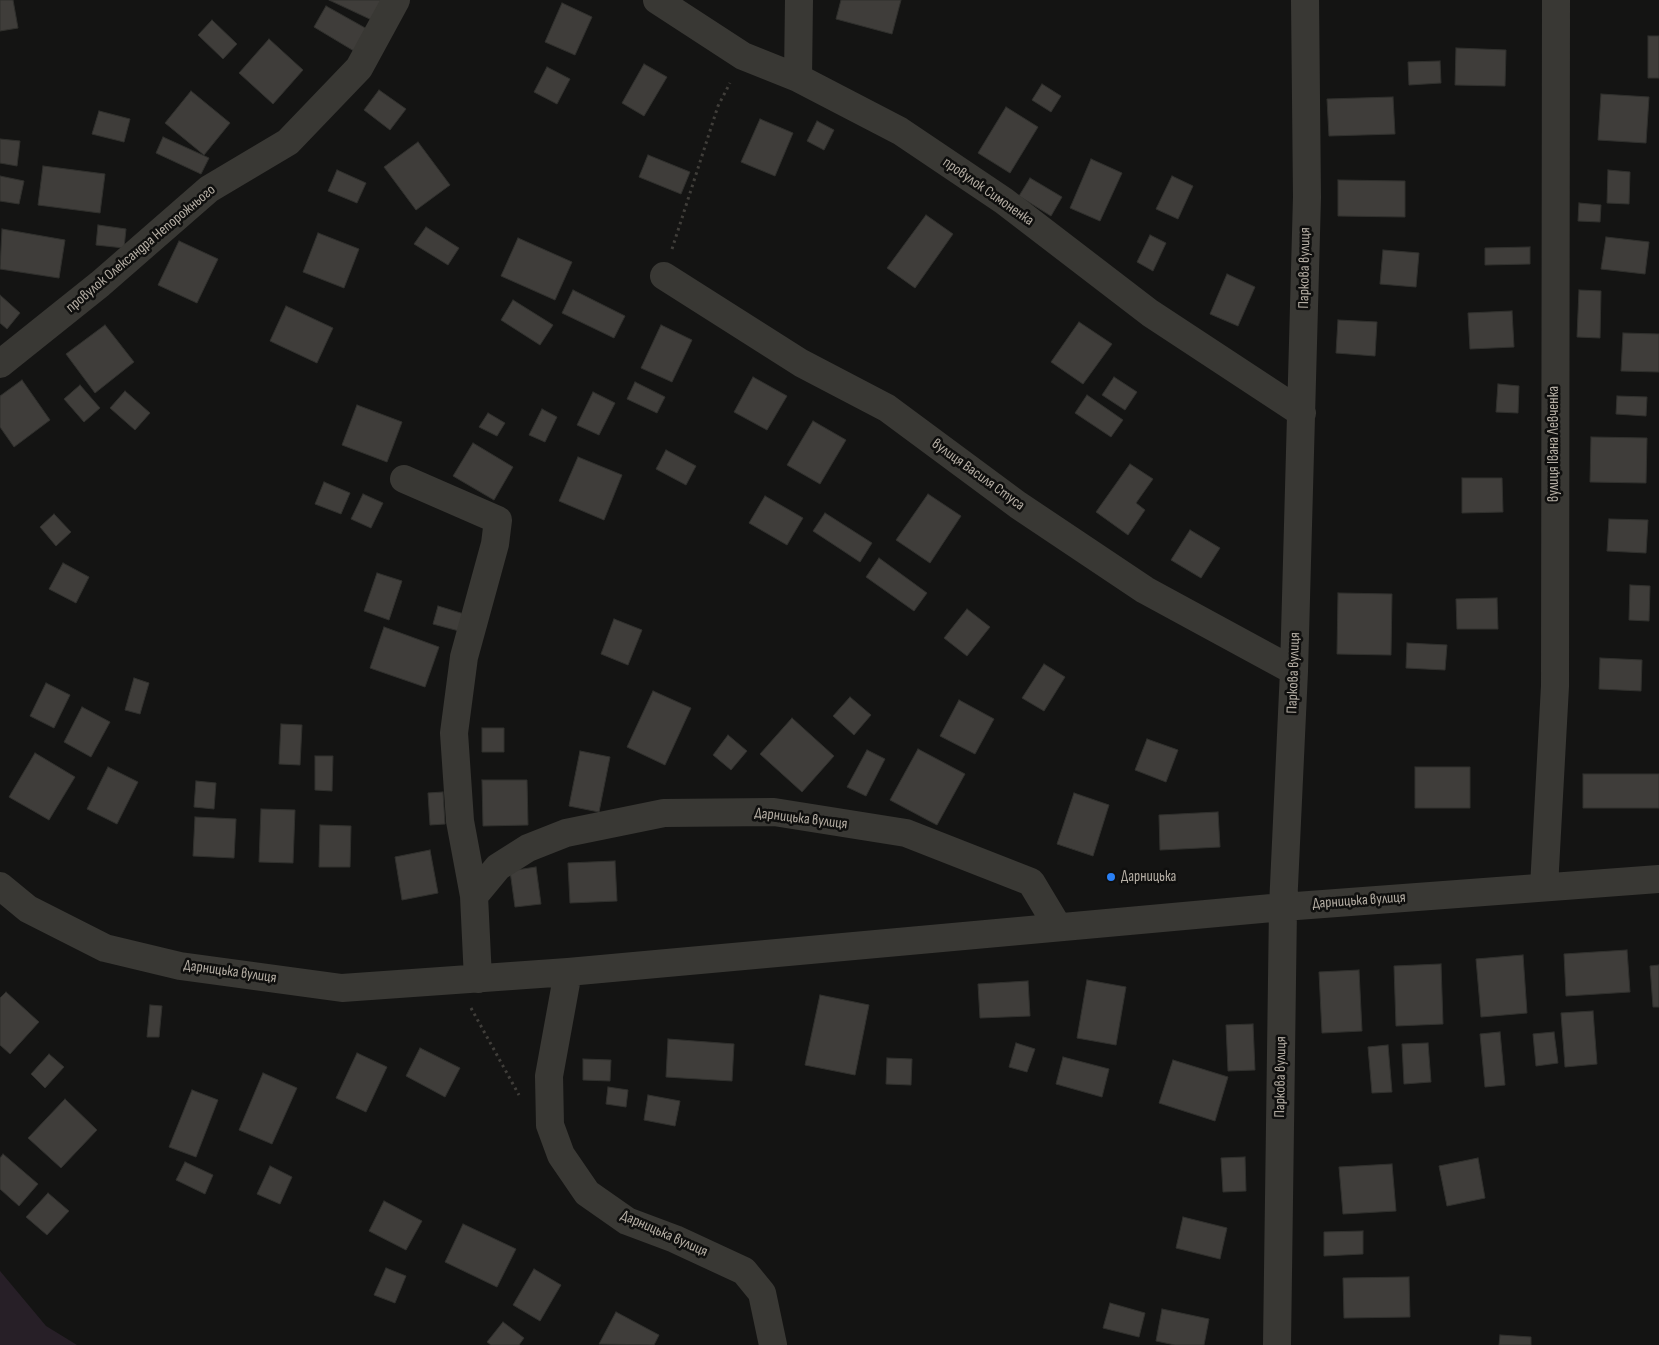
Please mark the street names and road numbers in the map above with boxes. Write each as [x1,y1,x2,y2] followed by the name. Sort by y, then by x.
[939,154,1037,230] street label: провулок Симоненка
[63,181,219,317] street label: провулок Олександра Непорожнього
[1295,227,1315,309] street label: Паркова вулиця
[1545,386,1563,502] street label: вулиця Івана Левченка
[928,435,1028,515] street label: вулиця Василя Стуса
[1284,632,1304,714] street label: Паркова вулиця
[754,804,848,834] street label: Дарницька вулиця
[1312,889,1406,913] street label: Дарницька вулиця
[183,957,277,987] street label: Дарницька вулиця
[1271,1036,1291,1118] street label: Паркова вулиця
[618,1207,710,1261] street label: Дарницька вулиця

